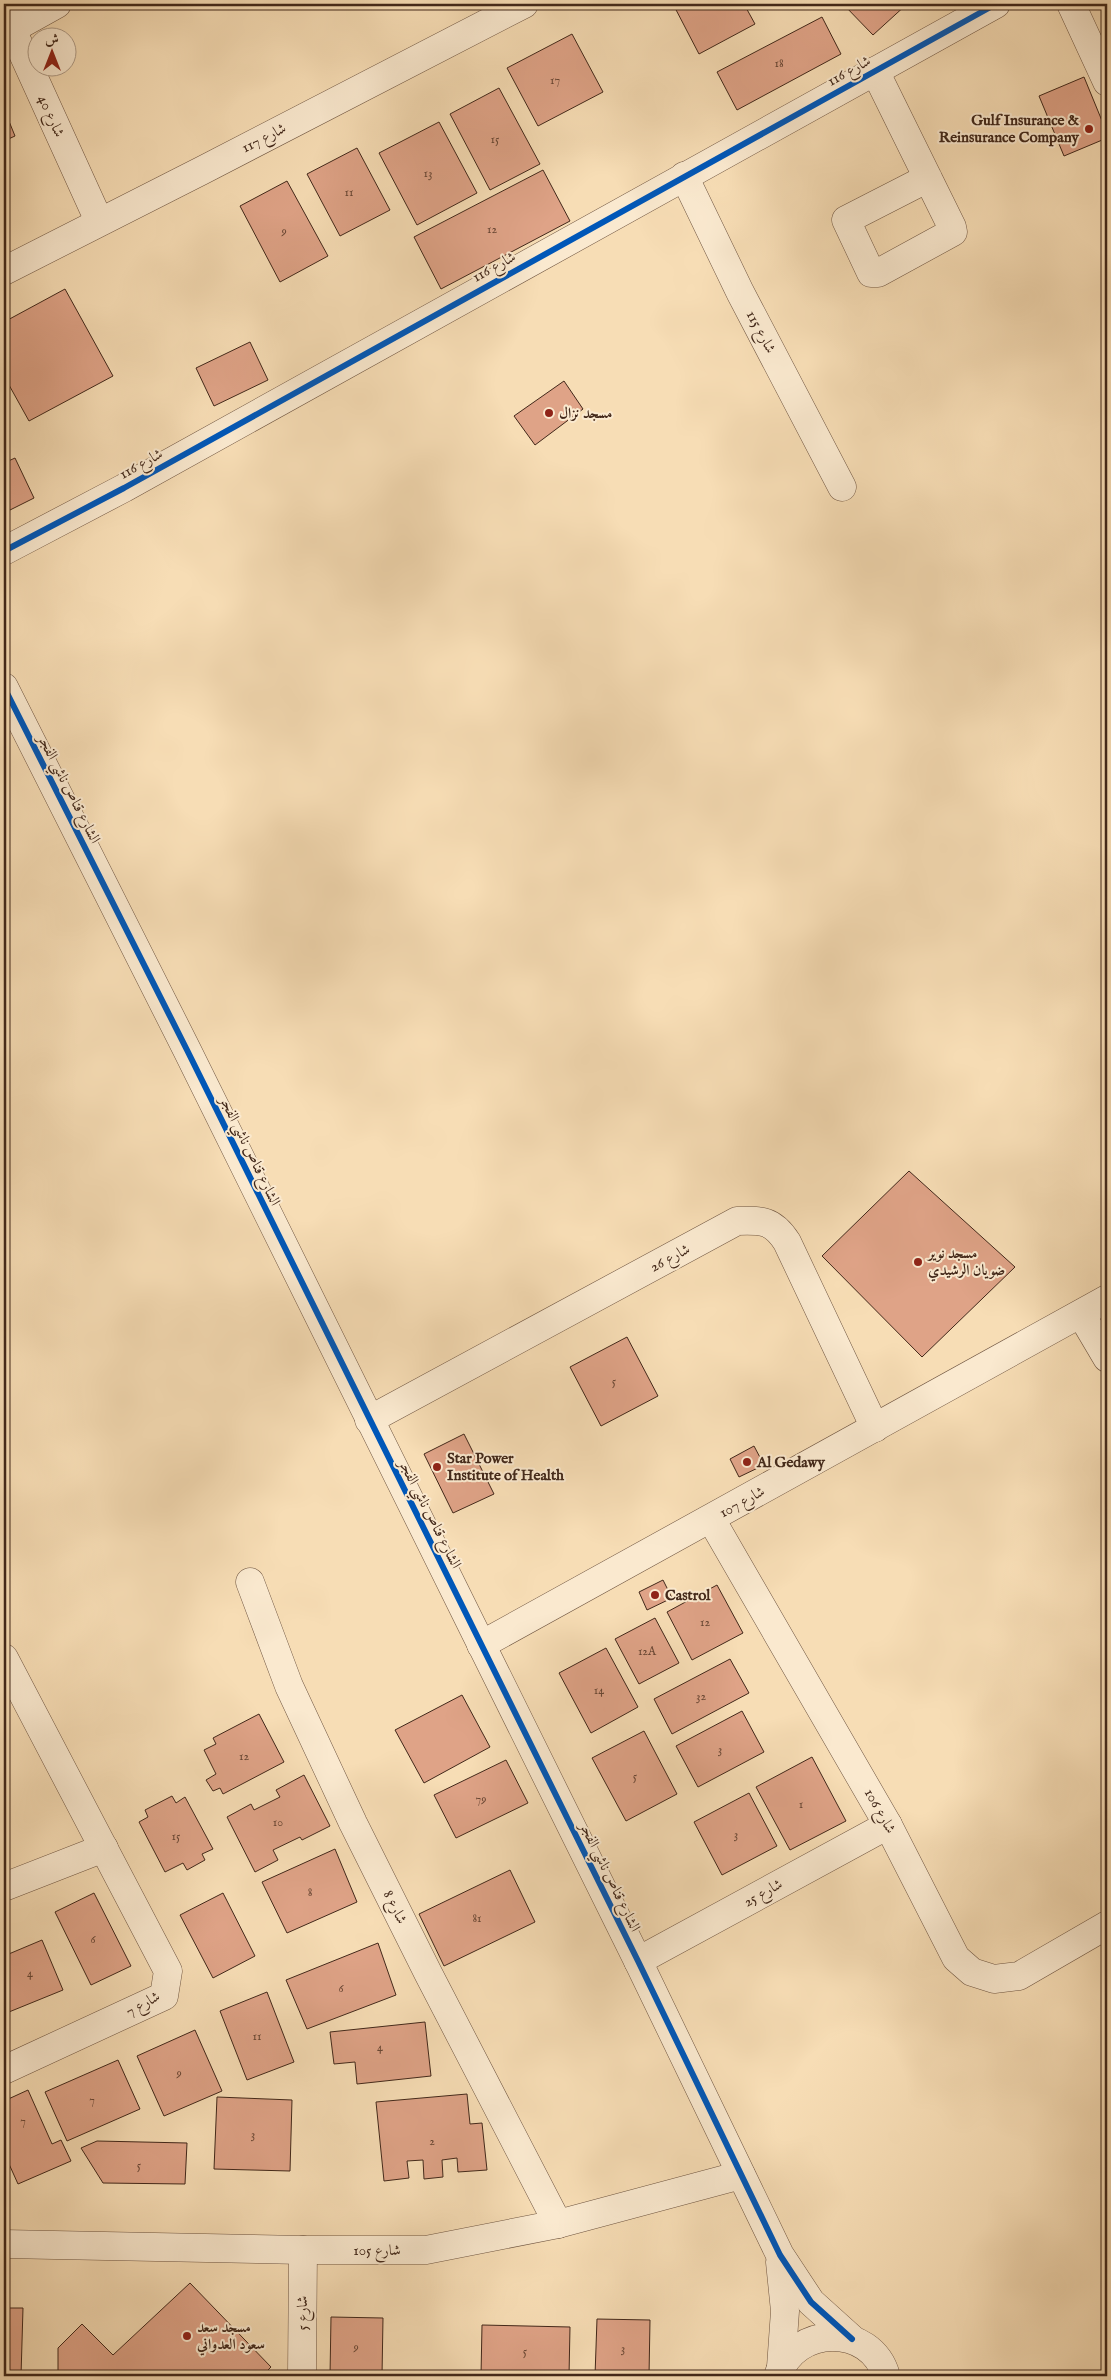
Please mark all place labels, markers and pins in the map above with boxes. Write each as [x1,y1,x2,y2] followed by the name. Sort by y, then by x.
[939,111,1080,147] place label: Gulf Insurance & Reinsurance Company
[1083,123,1095,135] marker: Gulf Insurance & Reinsurance Company
[559,404,612,423] place label: مسجد نزال
[543,407,555,419] marker: مسجد نزال
[926,1244,1005,1282] place label: مسجد نوير ضويان الرشيدي
[912,1256,924,1268] marker: مسجد نوير ضويان الرشيدي
[447,1449,565,1485] place label: Star Power Institute of Health
[756,1453,825,1472] place label: Al Gedawy
[741,1456,753,1468] marker: Al Gedawy
[431,1461,443,1473] marker: Star Power Institute of Health
[665,1586,711,1605] place label: Castrol
[649,1589,661,1601] marker: Castrol
[196,2318,265,2356] place label: مسجد سعد سعود العدواني
[181,2330,193,2342] marker: مسجد سعد سعود العدواني

